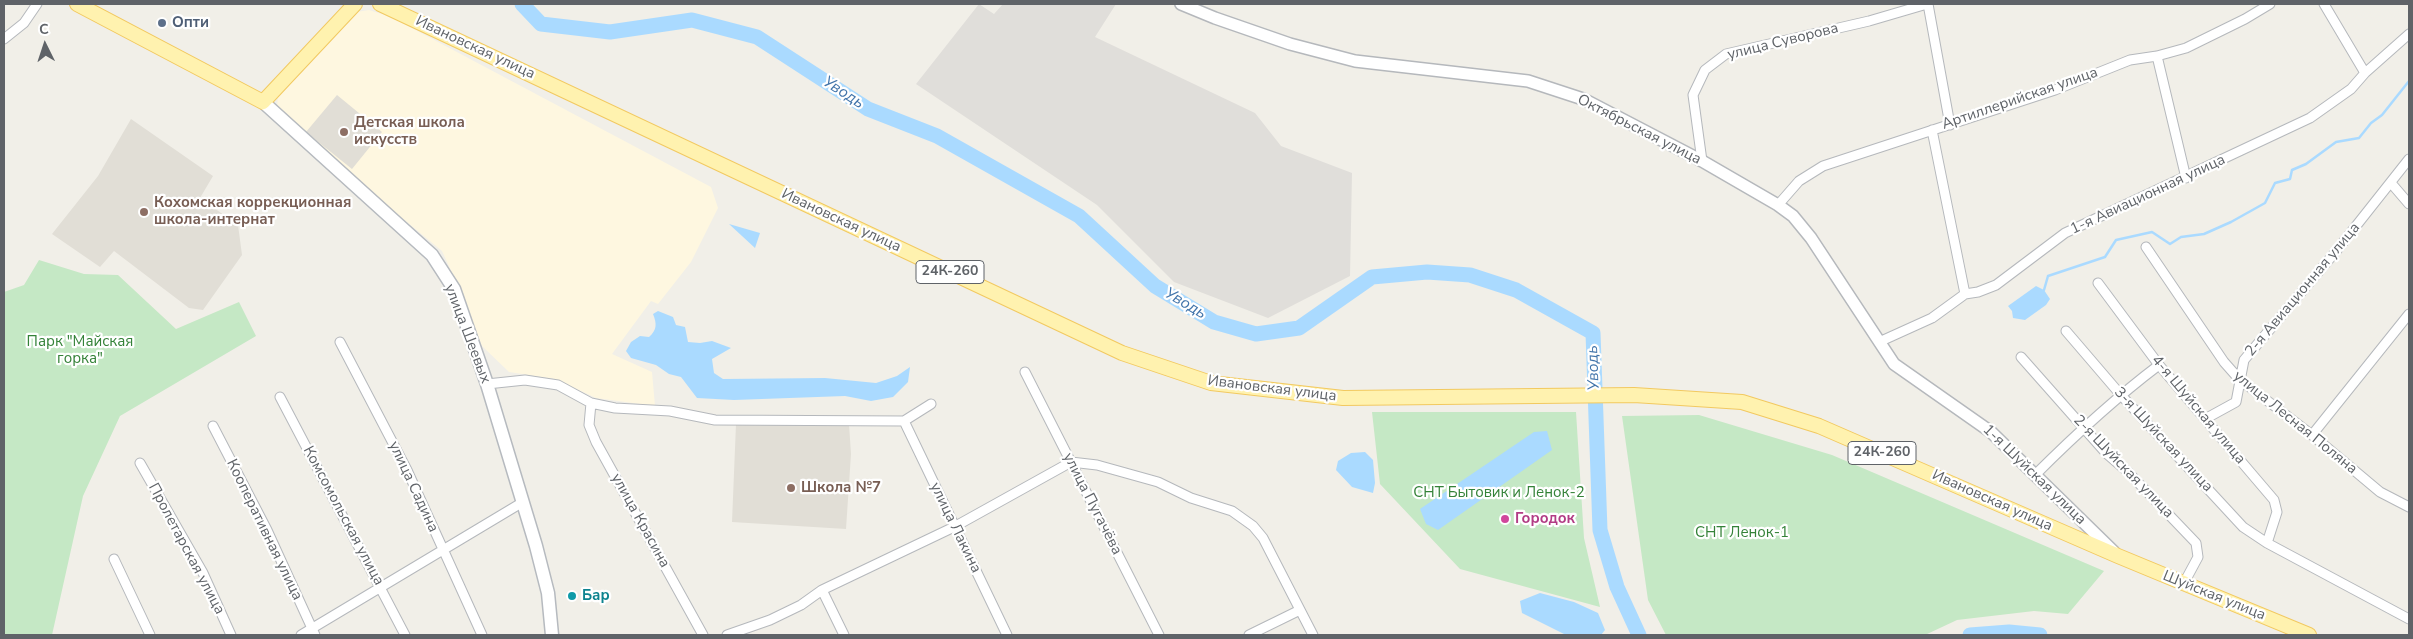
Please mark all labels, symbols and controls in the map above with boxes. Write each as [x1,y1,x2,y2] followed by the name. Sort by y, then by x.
[412,12,538,84] street label: Ивановская улица
[172,14,209,32] place label: Опти
[156,17,168,29] marker: Опти
[20,20,70,70] north arrow
[39,20,49,39] text: С
[1726,20,1840,64] street label: улица Суворова
[1940,64,2100,134] street label: Артиллерийская улица
[819,73,867,113] water label: Уводь
[1574,91,1704,169] street label: Октябрьская улица
[354,114,465,149] place label: Детская школа искусств
[338,126,350,138] marker: Детская школа искусств
[2068,151,2228,239] street label: 1-я Авиационная улица
[778,185,904,257] street label: Ивановская улица
[154,194,351,229] place label: Кохомская коррекционная школа-интернат
[138,206,150,218] marker: Кохомская коррекционная школа-интернат
[2242,219,2364,361] street label: 2-я Авиационная улица
[916,260,984,284] road number: 24К-260
[440,282,494,386] street label: улица Шеевых
[1161,284,1209,324] water label: Уводь
[27,333,133,368] park label: Парк "Майская горка"
[1584,345,1604,391] water label: Уводь
[2147,352,2249,468] street label: 4-я Шуйская улица
[2229,368,2361,478] street label: улица Лесная Поляна
[1207,372,1337,406] street label: Ивановская улица
[2110,384,2216,496] street label: 3-я Шуйская улица
[2069,412,2177,522] street label: 2-я Шуйская улица
[1979,421,2089,529] street label: 1-я Шуйская улица
[384,439,442,535] street label: улица Садина
[1848,442,1916,464] road number: 24К-260
[299,443,387,589] street label: Комсомольская улица
[1059,450,1125,558] street label: улица Пугачёва
[222,457,306,603] street label: Кооперативная улица
[1929,466,2055,536] street label: Ивановская улица
[607,471,673,571] street label: улица Красина
[801,479,881,497] place label: Школа №7
[144,480,228,618] street label: Пролетарская улица
[925,480,985,576] street label: улица Лакина
[785,482,797,494] marker: Школа №7
[1413,484,1585,502] park label: СНТ Бытовик и Ленок-2
[1515,510,1575,528] place label: Городок
[1499,513,1511,525] marker: Городок
[1695,524,1789,542] park label: СНТ Ленок-1
[2160,567,2268,625] street label: Шуйская улица
[582,587,610,605] place label: Бар
[566,590,578,602] marker: Бар

